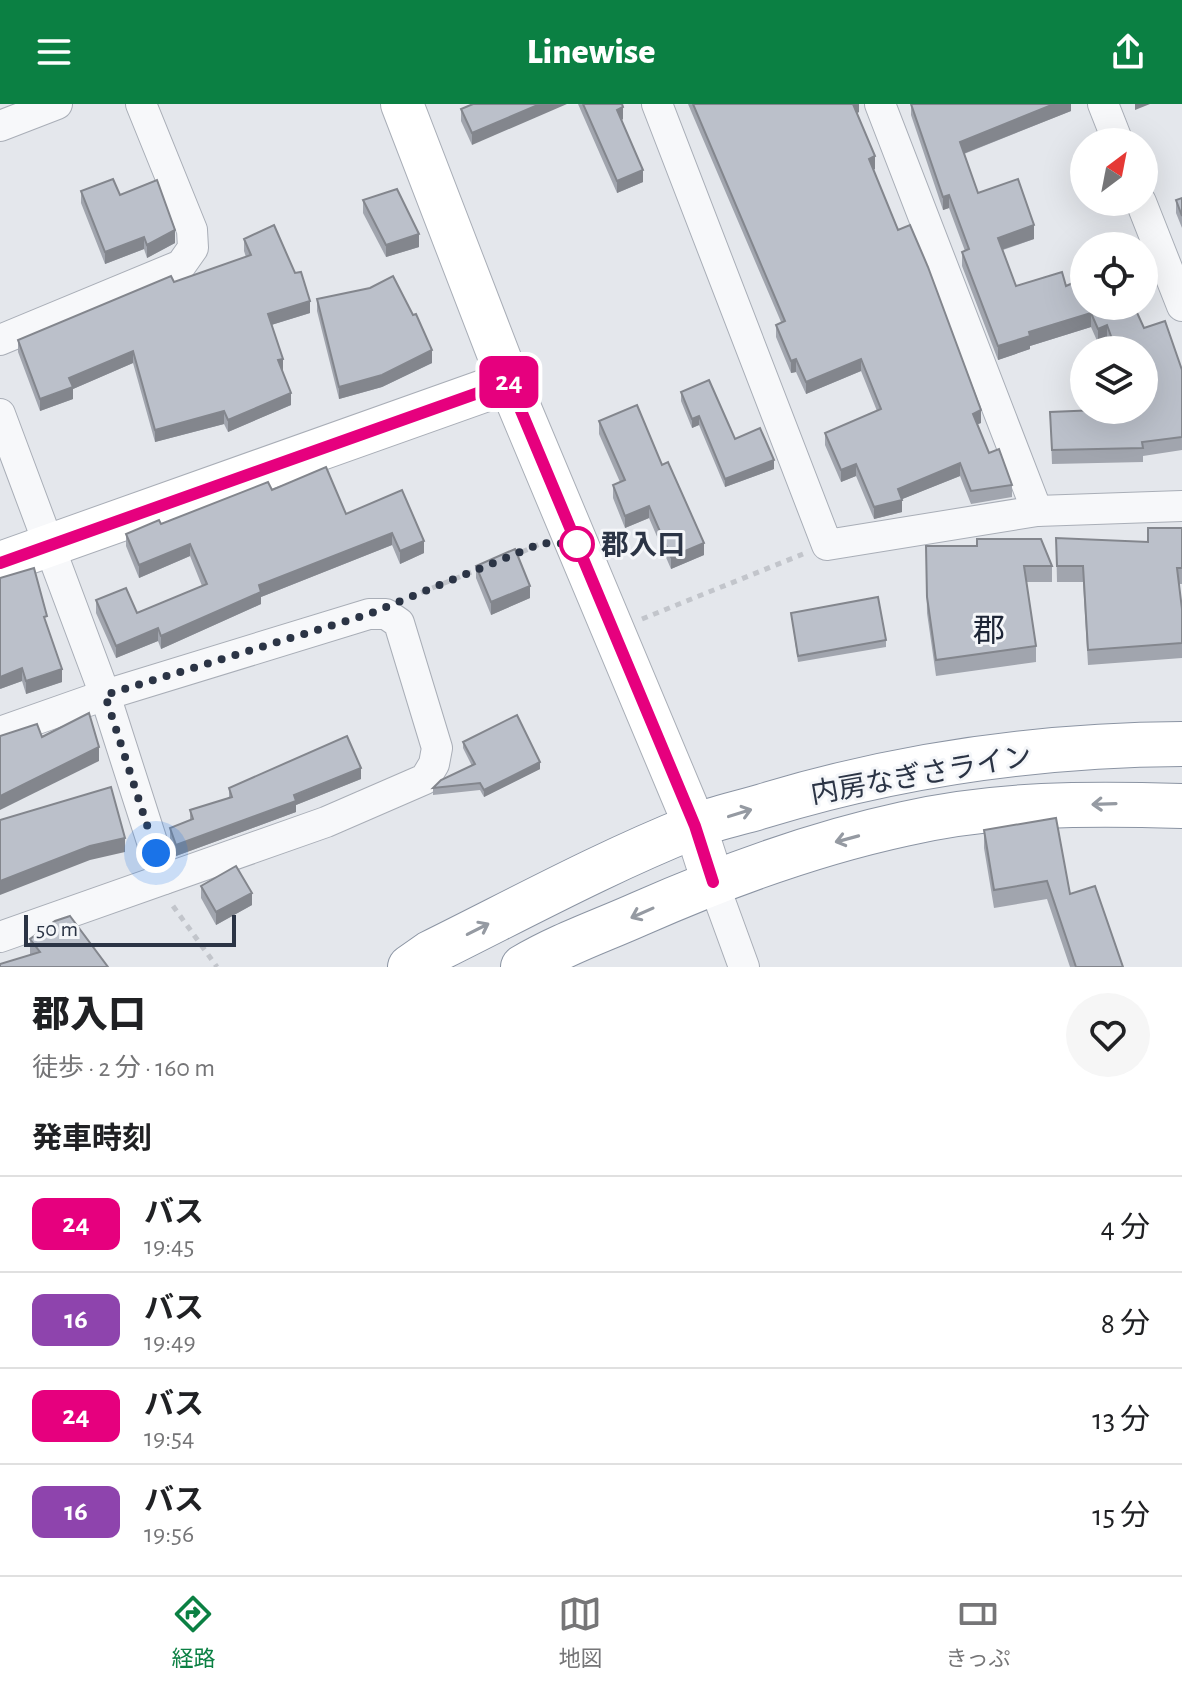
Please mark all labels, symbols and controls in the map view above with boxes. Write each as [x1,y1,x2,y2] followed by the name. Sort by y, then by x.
[32,30,76,74] icon: menu
[1106,30,1150,74] icon: share
[527,34,655,70] text: Linewise
[1070,128,1158,216] north arrow
[1070,128,1158,424] map controls
[1070,232,1158,320] button: locate
[1070,336,1158,424] button: layers
[473,356,545,408] line badge: 24
[495,368,523,396] text: 24
[560,527,594,561] marker: 郡入口
[601,531,685,560] place label: 郡入口
[973,615,1005,647] district label: 郡
[808,741,1034,809] street label: 内房なぎさライン
[1091,797,1118,812] one-way arrow
[727,805,753,820] one-way arrow
[835,832,861,847] one-way arrow
[136,833,176,873] your location
[630,906,655,921] one-way arrow
[24,911,236,947] scale bar
[36,918,78,940] text: 50 m
[466,921,490,936] one-way arrow
[1066,993,1150,1077] button: heart
[32,997,146,1035] text: 郡入口
[32,1055,215,1081] text: 徒歩 · 2 分 · 160 m
[32,1124,152,1154] text: 発車時刻
[144,1198,204,1228] text: バス
[62,1210,90,1238] text: 24
[1101,1213,1150,1243] text: 4 分
[144,1233,195,1259] text: 19:45
[144,1294,204,1324] text: バス
[64,1306,88,1334] text: 16
[1101,1309,1150,1339] text: 8 分
[144,1329,196,1355] text: 19:49
[144,1390,204,1420] text: バス
[62,1402,90,1430] text: 24
[1092,1405,1150,1435] text: 13 分
[144,1425,195,1451] text: 19:54
[144,1486,204,1516] text: バス
[64,1498,88,1526] text: 16
[1092,1501,1150,1531] text: 15 分
[144,1521,194,1547] text: 19:56
[171,1592,215,1672] tab: 経路
[558,1592,602,1672] tab: 地図
[945,1592,1011,1672] tab: きっぷ

